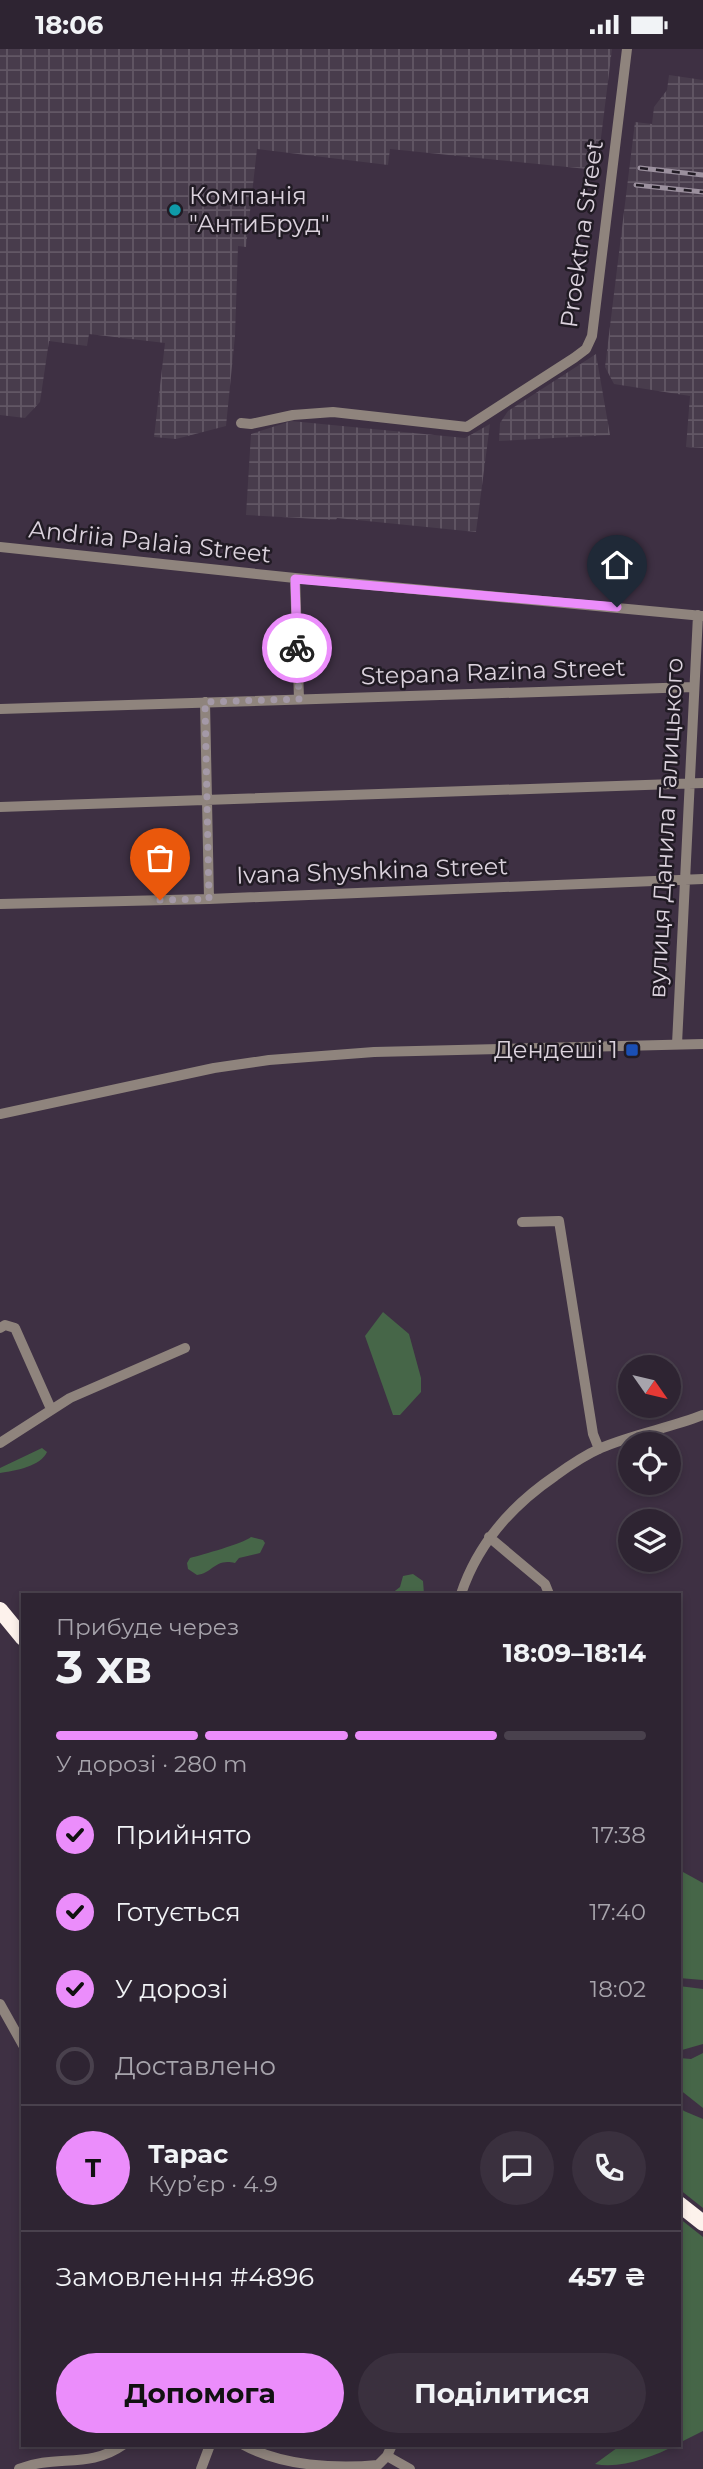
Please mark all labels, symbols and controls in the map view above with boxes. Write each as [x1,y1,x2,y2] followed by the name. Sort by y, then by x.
[35,9,103,41] text: 18:06
[554,138,609,329] street label: Proektna Street
[189,181,330,238] place label: Компанія "АнтиБруд"
[167,202,183,218] marker: Компанія "АнтиБруд"
[27,514,273,569] street label: Andriia Palaia Street
[587,535,647,607] pin
[598,546,636,584] icon: home
[262,613,332,683] courier
[278,629,316,667] icon: bike
[360,652,626,691] street label: Stepana Razina Street
[642,657,689,999] street label: вулиця Данила Галицького
[130,828,190,900] pin
[141,839,179,877] icon: bag
[236,851,509,890] street label: Ivana Shyshkina Street
[494,1035,618,1064] place label: Дендеші 1
[624,1042,640,1058] marker: Дендеші 1
[618,1355,681,1417] north arrow
[618,1355,681,1572] map controls
[618,1432,681,1495] button: locate
[618,1509,681,1572] button: layers
[56,1613,239,1641] text: Прибуде через
[503,1637,646,1669] text: 18:09–18:14
[56,1638,152,1695] text: 3 хв
[56,1750,247,1778] text: У дорозі · 280 m
[56,1816,94,1854] icon: check
[115,1819,252,1851] text: Прийнято
[592,1821,646,1849] text: 17:38
[56,1893,94,1931] icon: check
[115,1896,241,1928] text: Готується
[589,1898,646,1926] text: 17:40
[56,1970,94,2008] icon: check
[115,1973,228,2005] text: У дорозі
[590,1975,646,2003] text: 18:02
[115,2050,276,2082] text: Доставлено
[480,2131,554,2205] button: chat
[572,2131,646,2205] button: phone
[148,2138,228,2170] text: Тарас
[85,2152,101,2184] text: Т
[148,2170,278,2198] text: Кур’єр · 4.9
[56,2261,314,2293] text: Замовлення #4896
[568,2261,646,2293] text: 457 ₴
[56,2353,344,2433] button: Допомога
[358,2353,646,2433] button: Поділитися

